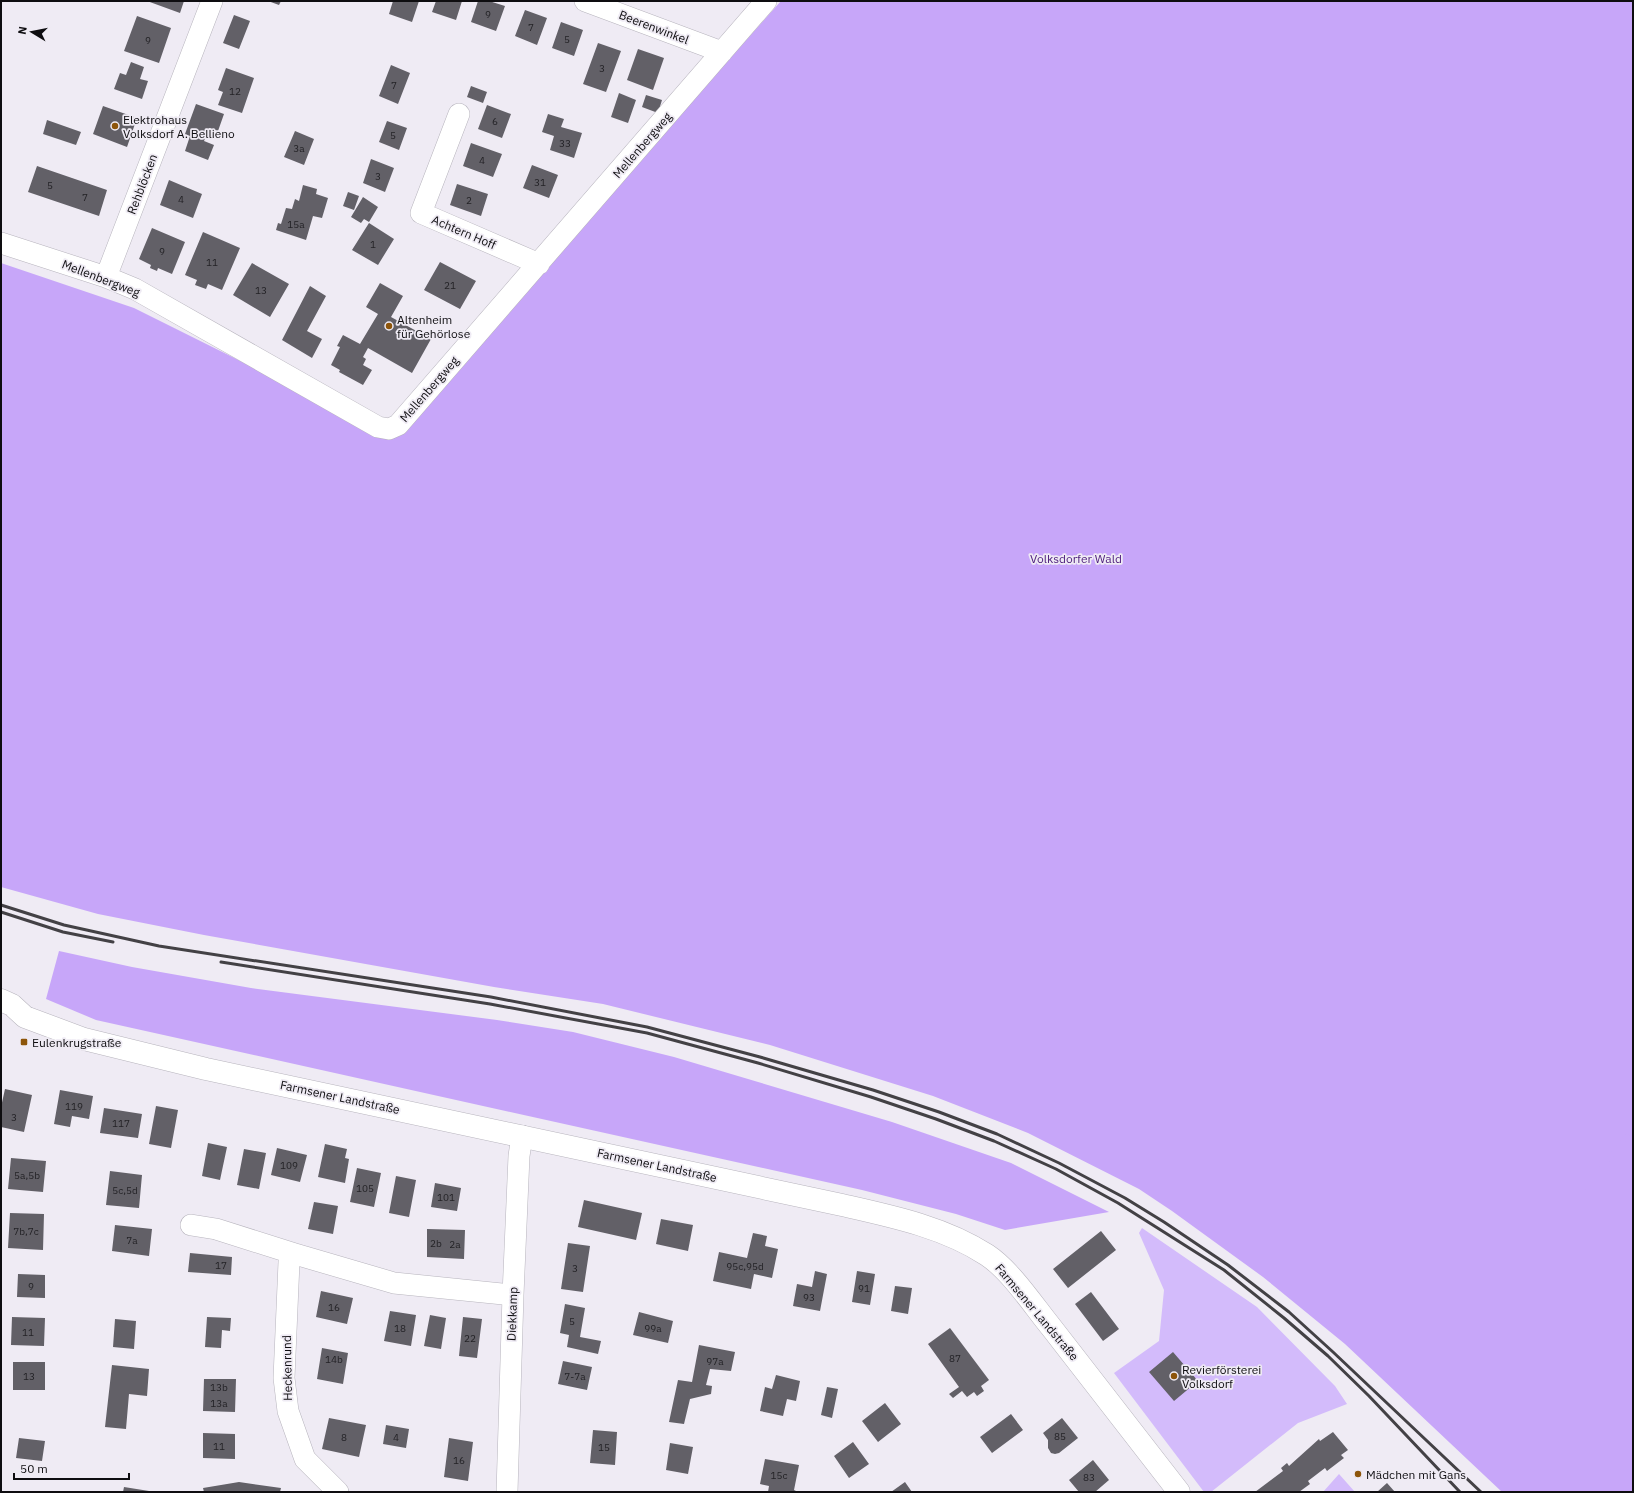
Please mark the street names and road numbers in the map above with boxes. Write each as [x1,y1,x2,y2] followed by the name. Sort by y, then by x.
[617,7,691,47] street label: Beerenwinkel
[609,109,675,181] street label: Mellenbergweg
[124,152,160,216] street label: Rehblöcken
[430,212,498,252] street label: Achtern Hoff
[60,256,143,300] street label: Mellenbergweg
[396,353,462,425] street label: Mellenbergweg
[279,1077,402,1117] street label: Farmsener Landstraße
[596,1145,719,1185] street label: Farmsener Landstraße
[992,1261,1082,1364] street label: Farmsener Landstraße
[504,1287,520,1341] street label: Diekkamp
[279,1335,295,1401] street label: Heckenrund

